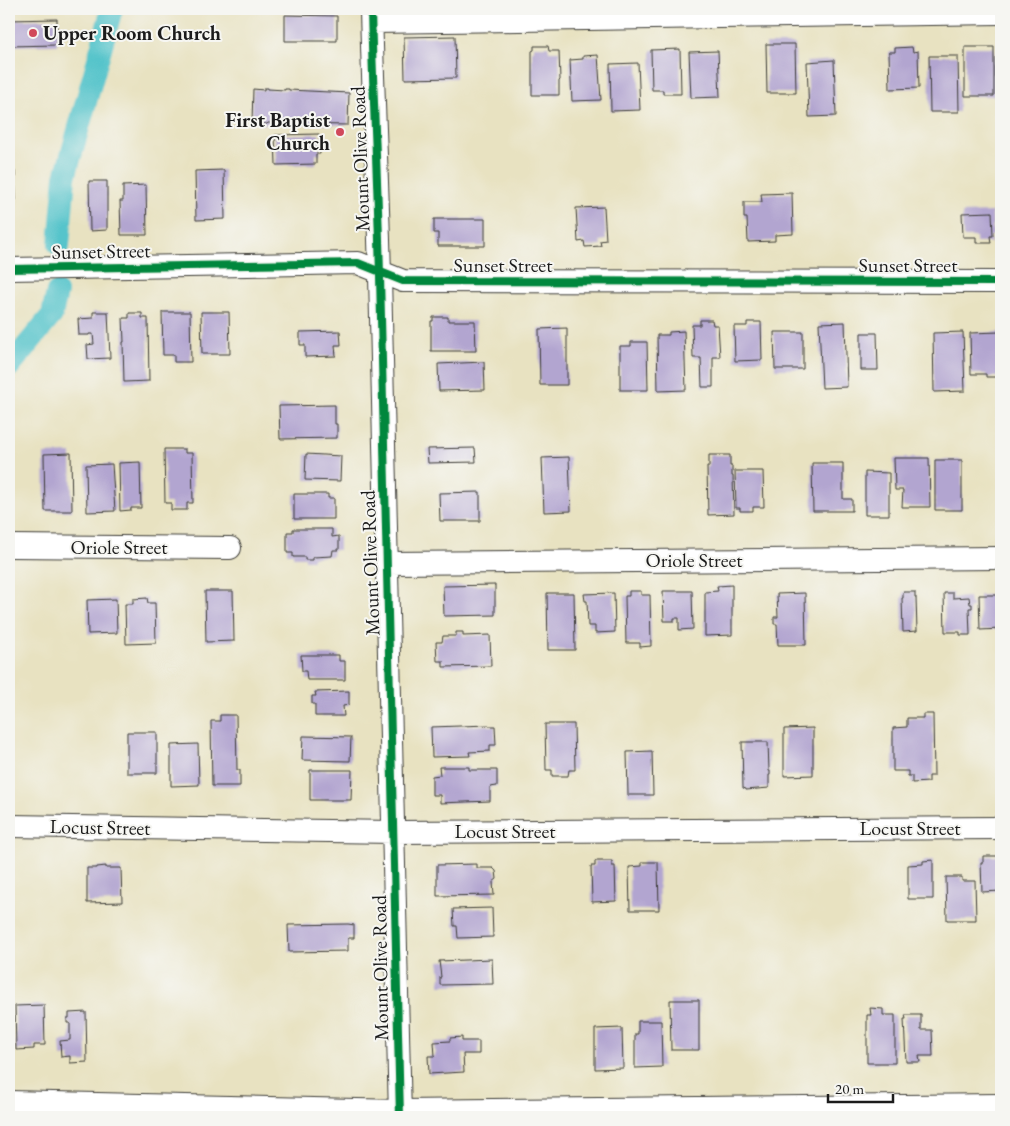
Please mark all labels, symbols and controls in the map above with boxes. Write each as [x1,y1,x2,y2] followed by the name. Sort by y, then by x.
[43,20,221,46] place label: Upper Room Church
[27,27,39,39] marker: Upper Room Church
[344,85,376,232] street label: Mount Olive Road
[225,107,330,156] place label: First Baptist Church
[334,126,346,138] marker: First Baptist Church
[51,237,151,265] street label: Sunset Street
[454,252,553,278] street label: Sunset Street
[859,252,958,278] street label: Sunset Street
[354,489,386,636] street label: Mount Olive Road
[71,534,168,560] street label: Oriole Street
[646,547,743,573] street label: Oriole Street
[49,813,151,841] street label: Locust Street
[860,815,961,841] street label: Locust Street
[455,818,556,844] street label: Locust Street
[366,894,394,1041] street label: Mount Olive Road
[828,1071,892,1103] scale bar
[835,1079,864,1098] text: 20 m

